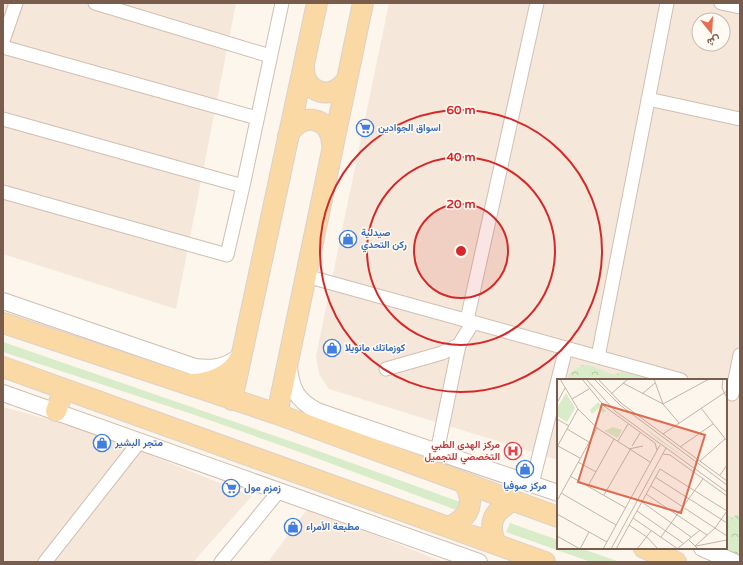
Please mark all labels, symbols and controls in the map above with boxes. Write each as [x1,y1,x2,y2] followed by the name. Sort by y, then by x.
[691,12,731,52] north arrow
[706,33,722,49] text: ش
[446,103,476,117] text: 60 m
[355,118,375,138] supermarket icon: اسواق الجوادين
[378,122,441,134] place label: اسواق الجوادين
[446,150,476,164] text: 40 m
[446,197,476,211] text: 20 m
[361,227,407,253] place label: صيدلية ركن التحدي
[338,229,358,249] shop icon: صيدلية ركن التحدي
[454,244,468,258] centre of rings
[322,338,342,358] shop icon: كوزماتك مانويلا
[345,342,406,354] place label: كوزماتك مانويلا
[557,379,727,549] inset map
[92,433,112,453] shop icon: متجر البشير
[114,437,163,449] place label: متجر البشير
[425,439,501,465] place label: مركز الهدى الطبي التخصصي للتجميل
[503,441,523,461] hospital icon: مركز الهدى الطبي التخصصي للتجميل
[515,459,535,479] shop icon: مركز صوفيا
[221,478,241,498] supermarket icon: زمزم مول
[503,480,547,492] place label: مركز صوفيا
[244,482,281,494] place label: زمزم مول
[283,517,303,537] shop icon: مطبعة الأمراء
[306,521,360,533] place label: مطبعة الأمراء

